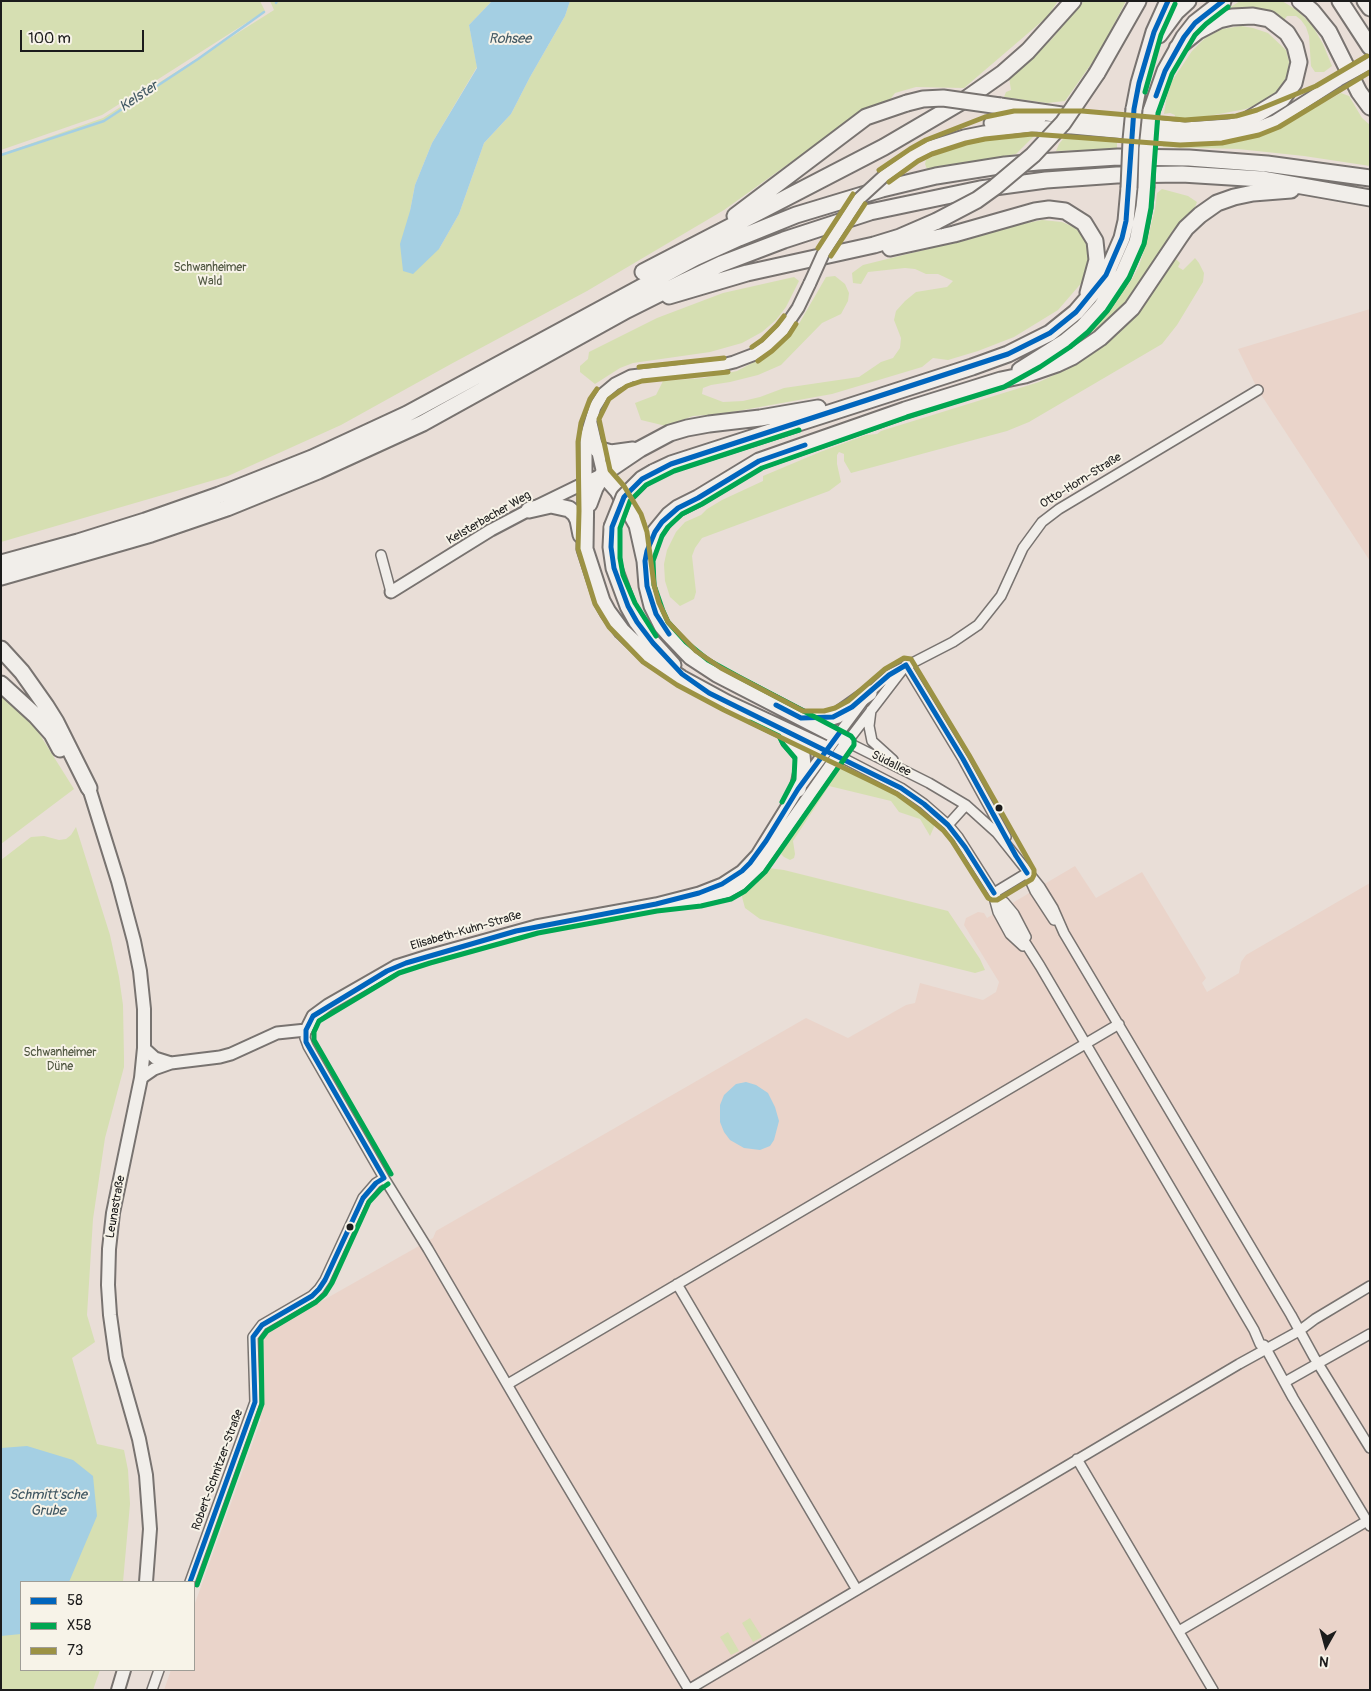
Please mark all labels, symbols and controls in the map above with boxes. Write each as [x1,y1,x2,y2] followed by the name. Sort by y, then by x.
[22,20,146,52] scale bar
[28,29,71,48] text: 100 m
[489,31,531,47] water label: Rohsee
[117,78,161,116] water label: Kelster
[173,261,247,289] park label: Schwanheimer Wald
[1038,450,1124,512] street label: Otto-Horn-Straße
[444,488,534,548] street label: Kelsterbacher Weg
[869,748,913,780] street label: Südallee
[994,803,1004,813] unlabelled marker
[409,908,523,954] street label: Elisabeth-Kuhn-Straße
[23,1046,97,1074] park label: Schwanheimer Düne
[103,1174,129,1240] street label: Leunastraße
[345,1222,355,1232] unlabelled marker
[189,1408,247,1532] street label: Robert-Schnitzer-Straße
[9,1487,87,1520] water label: Schmitt'sche Grube
[20,1581,195,1671] legend
[67,1591,83,1610] text: 58
[67,1616,91,1635] text: X58
[1301,1621,1351,1671] north arrow
[67,1641,83,1660] text: 73
[1318,1652,1330,1670] text: N

